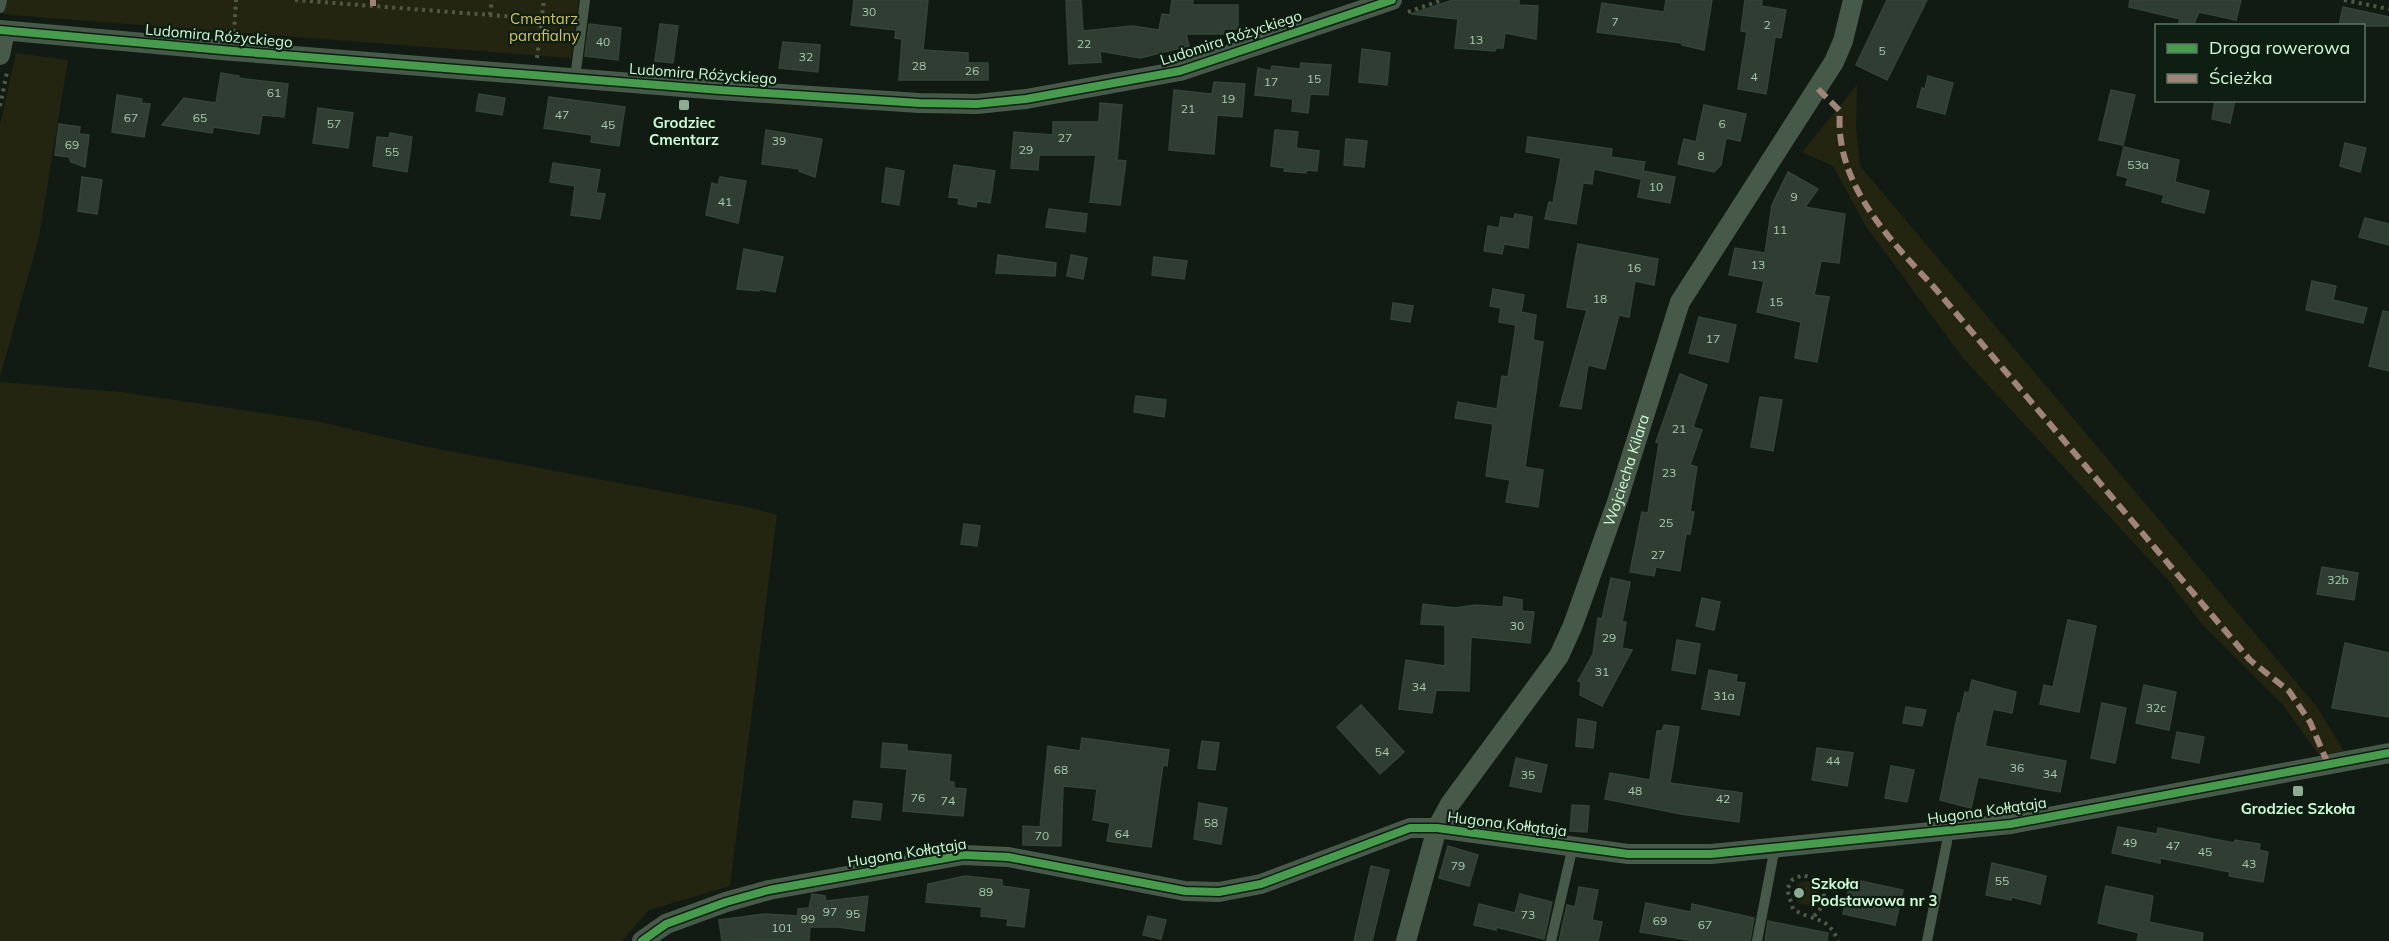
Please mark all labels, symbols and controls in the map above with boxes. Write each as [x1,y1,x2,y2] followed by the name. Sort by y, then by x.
[862,4,876,19] house number: 30
[1158,6,1304,69] street label: Ludomira Różyckiego
[509,9,579,45] park label: Cmentarz parafialny
[1611,14,1619,29] house number: 7
[1763,17,1771,32] house number: 2
[145,20,294,51] street label: Ludomira Różyckiego
[2155,24,2365,102] legend
[1469,32,1483,47] house number: 13
[596,34,610,49] house number: 40
[1077,36,1091,51] house number: 22
[2209,36,2350,59] text: Droga rowerowa
[1878,43,1886,58] house number: 5
[799,49,813,64] house number: 32
[912,58,926,73] house number: 28
[629,59,778,88] street label: Ludomira Różyckiego
[965,63,979,78] house number: 26
[2209,66,2272,89] text: Ścieżka
[1750,69,1758,84] house number: 4
[1307,71,1321,86] house number: 15
[1264,74,1278,89] house number: 17
[267,85,281,100] house number: 61
[1221,91,1235,106] house number: 19
[677,98,691,112] marker: Grodziec Cmentarz
[1181,101,1195,116] house number: 21
[555,107,569,122] house number: 47
[124,110,138,125] house number: 67
[193,110,207,125] house number: 65
[649,113,719,149] place label: Grodziec Cmentarz
[327,116,341,131] house number: 57
[1718,116,1726,131] house number: 6
[601,117,615,132] house number: 45
[1058,130,1072,145] house number: 27
[772,133,786,148] house number: 39
[65,137,79,152] house number: 69
[1019,142,1033,157] house number: 29
[385,144,399,159] house number: 55
[1697,148,1705,163] house number: 8
[2127,157,2149,172] house number: 53a
[1649,179,1663,194] house number: 10
[1790,189,1798,204] house number: 9
[718,194,732,209] house number: 41
[1773,222,1787,237] house number: 11
[1751,257,1765,272] house number: 13
[1627,260,1641,275] house number: 16
[1593,291,1607,306] house number: 18
[1769,294,1783,309] house number: 15
[1706,331,1720,346] house number: 17
[1599,412,1653,529] street label: Wojciecha Kilara
[1672,421,1686,436] house number: 21
[1662,465,1676,480] house number: 23
[1659,515,1673,530] house number: 25
[1651,547,1665,562] house number: 27
[2327,572,2349,587] house number: 32b
[1510,618,1524,633] house number: 30
[1602,630,1616,645] house number: 29
[1595,664,1609,679] house number: 31
[1412,679,1426,694] house number: 34
[1713,688,1735,703] house number: 31a
[2146,700,2166,715] house number: 32c
[1375,744,1389,759] house number: 54
[1826,753,1840,768] house number: 44
[2010,760,2024,775] house number: 36
[1054,762,1068,777] house number: 68
[2043,766,2057,781] house number: 34
[1521,767,1535,782] house number: 35
[1628,783,1642,798] house number: 48
[2291,784,2305,798] marker: Grodziec Szkoła
[911,790,925,805] house number: 76
[1716,791,1730,806] house number: 42
[941,793,955,808] house number: 74
[1926,793,2048,828] street label: Hugona Kołłątaja
[2241,799,2355,818] place label: Grodziec Szkoła
[1446,807,1568,840] street label: Hugona Kołłątaja
[1204,815,1218,830] house number: 58
[1115,826,1129,841] house number: 64
[1035,828,1049,843] house number: 70
[846,834,968,871] street label: Hugona Kołłątaja
[2123,835,2137,850] house number: 49
[2166,838,2180,853] house number: 47
[2198,844,2212,859] house number: 45
[2242,856,2256,871] house number: 43
[1451,858,1465,873] house number: 79
[1995,873,2009,888] house number: 55
[1811,874,1938,910] place label: Szkoła Podstawowa nr 3
[979,884,993,899] house number: 89
[1792,886,1806,900] marker: Szkoła Podstawowa nr 3
[823,904,837,919] house number: 97
[846,906,860,921] house number: 95
[1521,907,1535,922] house number: 73
[801,911,815,926] house number: 99
[1653,913,1667,928] house number: 69
[1698,917,1712,932] house number: 67
[771,920,793,935] house number: 101

